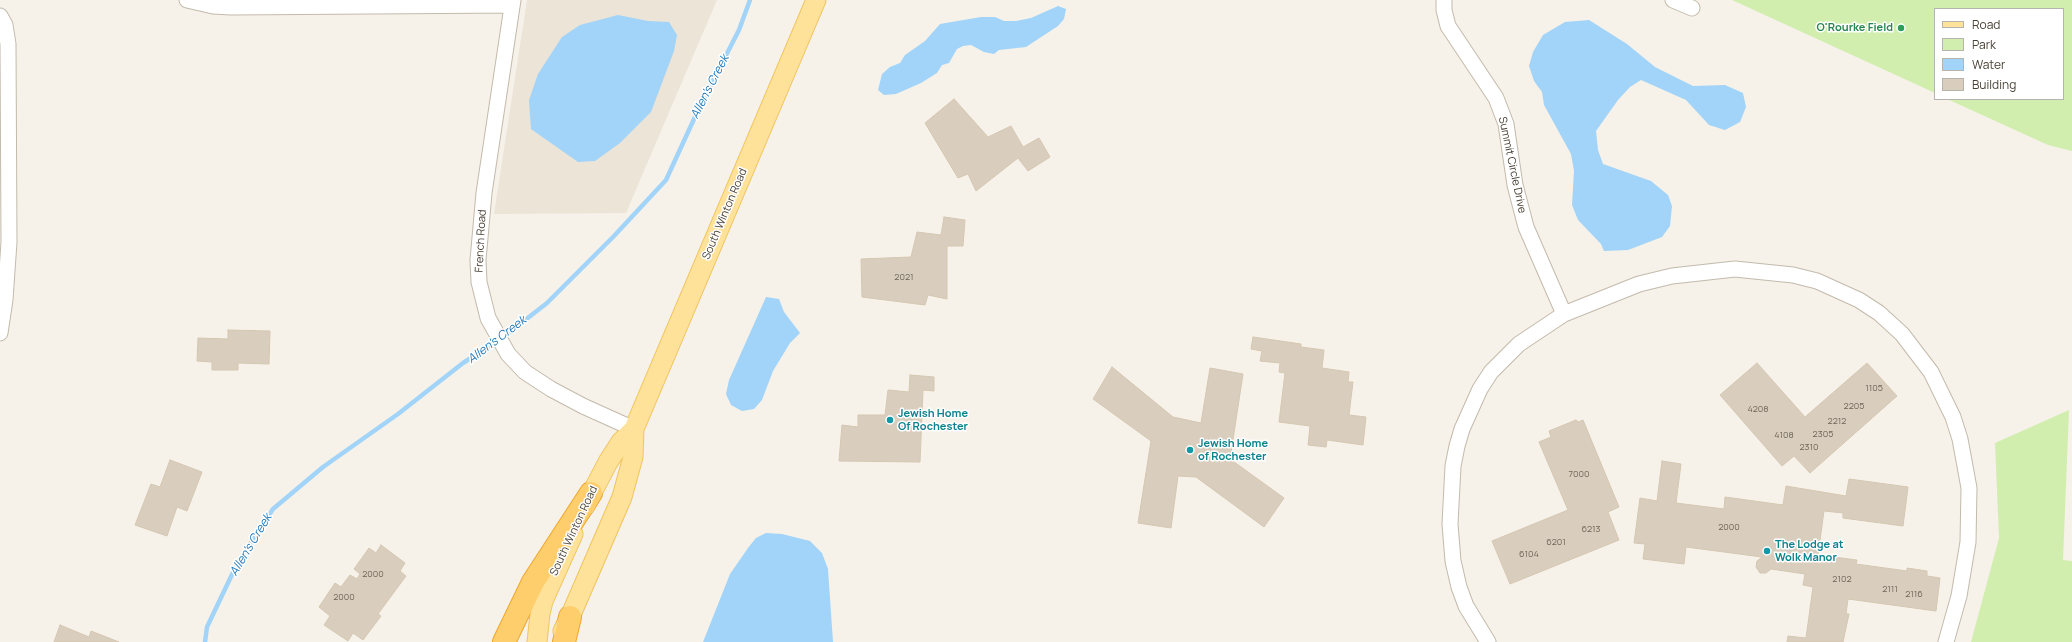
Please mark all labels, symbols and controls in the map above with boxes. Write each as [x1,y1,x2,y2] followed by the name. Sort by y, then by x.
[1934,8,2064,100] legend
[1972,16,2000,33] text: Road
[1817,21,1893,35] place label: O'Rourke Field
[1896,23,1906,33] marker: O'Rourke Field
[1972,36,1996,53] text: Park
[688,53,732,121] water label: Allen's Creek
[1972,56,2005,73] text: Water
[1972,76,2016,93] text: Building
[1495,116,1529,214] street label: Summit Circle Drive
[700,166,750,262] street label: South Winton Road
[473,209,489,273] street label: French Road
[894,272,914,282] house number: 2021
[465,313,529,367] water label: Allen's Creek
[1865,383,1883,393] house number: 1105
[1844,401,1864,411] house number: 2205
[1747,404,1769,414] house number: 4208
[898,407,968,433] place label: Jewish Home Of Rochester
[885,415,895,425] marker: Jewish Home Of Rochester
[1828,416,1846,426] house number: 2212
[1813,429,1833,439] house number: 2305
[1774,430,1794,440] house number: 4108
[1198,437,1268,463] place label: Jewish Home of Rochester
[1799,442,1819,452] house number: 2310
[1185,445,1195,455] marker: Jewish Home of Rochester
[1569,469,1589,479] house number: 7000
[547,484,601,578] street label: South Winton Road
[227,511,275,579] water label: Allen's Creek
[1718,522,1740,532] house number: 2000
[1581,524,1601,534] house number: 6213
[1546,537,1566,547] house number: 6201
[1775,538,1844,564] place label: The Lodge at Wolk Manor
[1762,546,1772,556] marker: The Lodge at Wolk Manor
[1519,549,1539,559] house number: 6104
[362,569,384,579] house number: 2000
[1832,574,1852,584] house number: 2102
[1882,584,1898,594] house number: 2111
[1905,589,1923,599] house number: 2116
[333,592,355,602] house number: 2000

